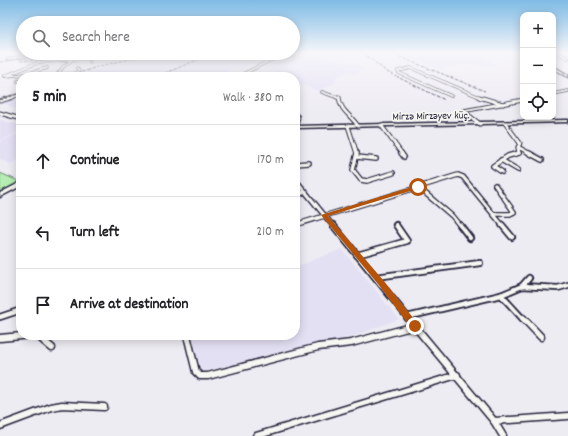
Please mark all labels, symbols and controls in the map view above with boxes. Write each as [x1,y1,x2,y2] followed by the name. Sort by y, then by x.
[520,12,556,120] map controls
[520,12,556,48] button: +
[16,16,300,60] search box
[30,27,52,49] icon: search
[62,27,130,49] text: Search here
[520,48,556,84] button: −
[520,84,556,120] button: locate
[32,86,66,110] text: 5 min
[223,89,284,108] text: Walk · 380 m
[392,108,470,126] street label: Mirzə Mirzəyev küç.
[32,150,54,172] icon: ahead
[70,150,119,172] text: Continue
[257,151,284,170] text: 170 m
[409,178,427,196] route start
[32,222,54,244] icon: left
[70,222,119,244] text: Turn left
[256,223,284,242] text: 210 m
[32,294,54,316] icon: arrive
[70,294,188,316] text: Arrive at destination
[406,317,424,335] route end

